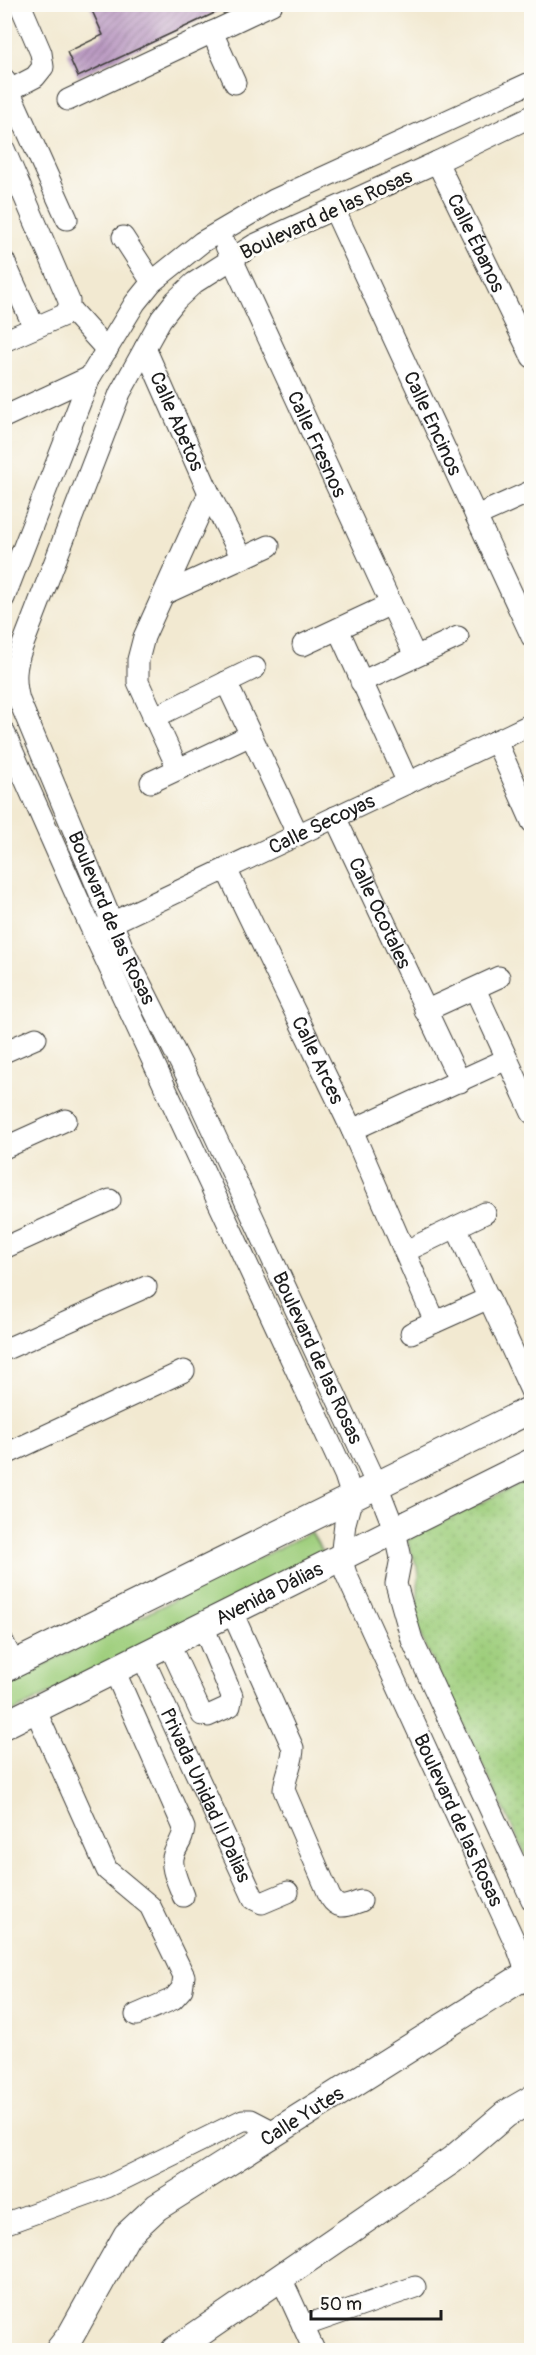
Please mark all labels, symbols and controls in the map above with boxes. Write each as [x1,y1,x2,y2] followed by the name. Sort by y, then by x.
[236,164,416,265] street label: Boulevard de las Rosas
[441,190,511,297] street label: Calle Ébanos
[398,367,468,480] street label: Calle Encinos
[144,368,210,475] street label: Calle Abetos
[281,387,352,501] street label: Calle Fresnos
[265,788,379,860] street label: Calle Secoyas
[62,827,161,1009] street label: Boulevard de las Rosas
[343,853,417,973] street label: Calle Ocotales
[286,1012,350,1108] street label: Calle Arces
[267,1268,368,1448] street label: Boulevard de las Rosas
[211,1556,327,1631] street label: Avenida Dálias
[155,1704,257,1886] street label: Privada Unidad II Dalias
[408,1730,509,1910] street label: Boulevard de las Rosas
[256,2081,348,2152] street label: Calle Yutes
[311,2283,442,2321] scale bar
[320,2293,362,2316] text: 50 m

